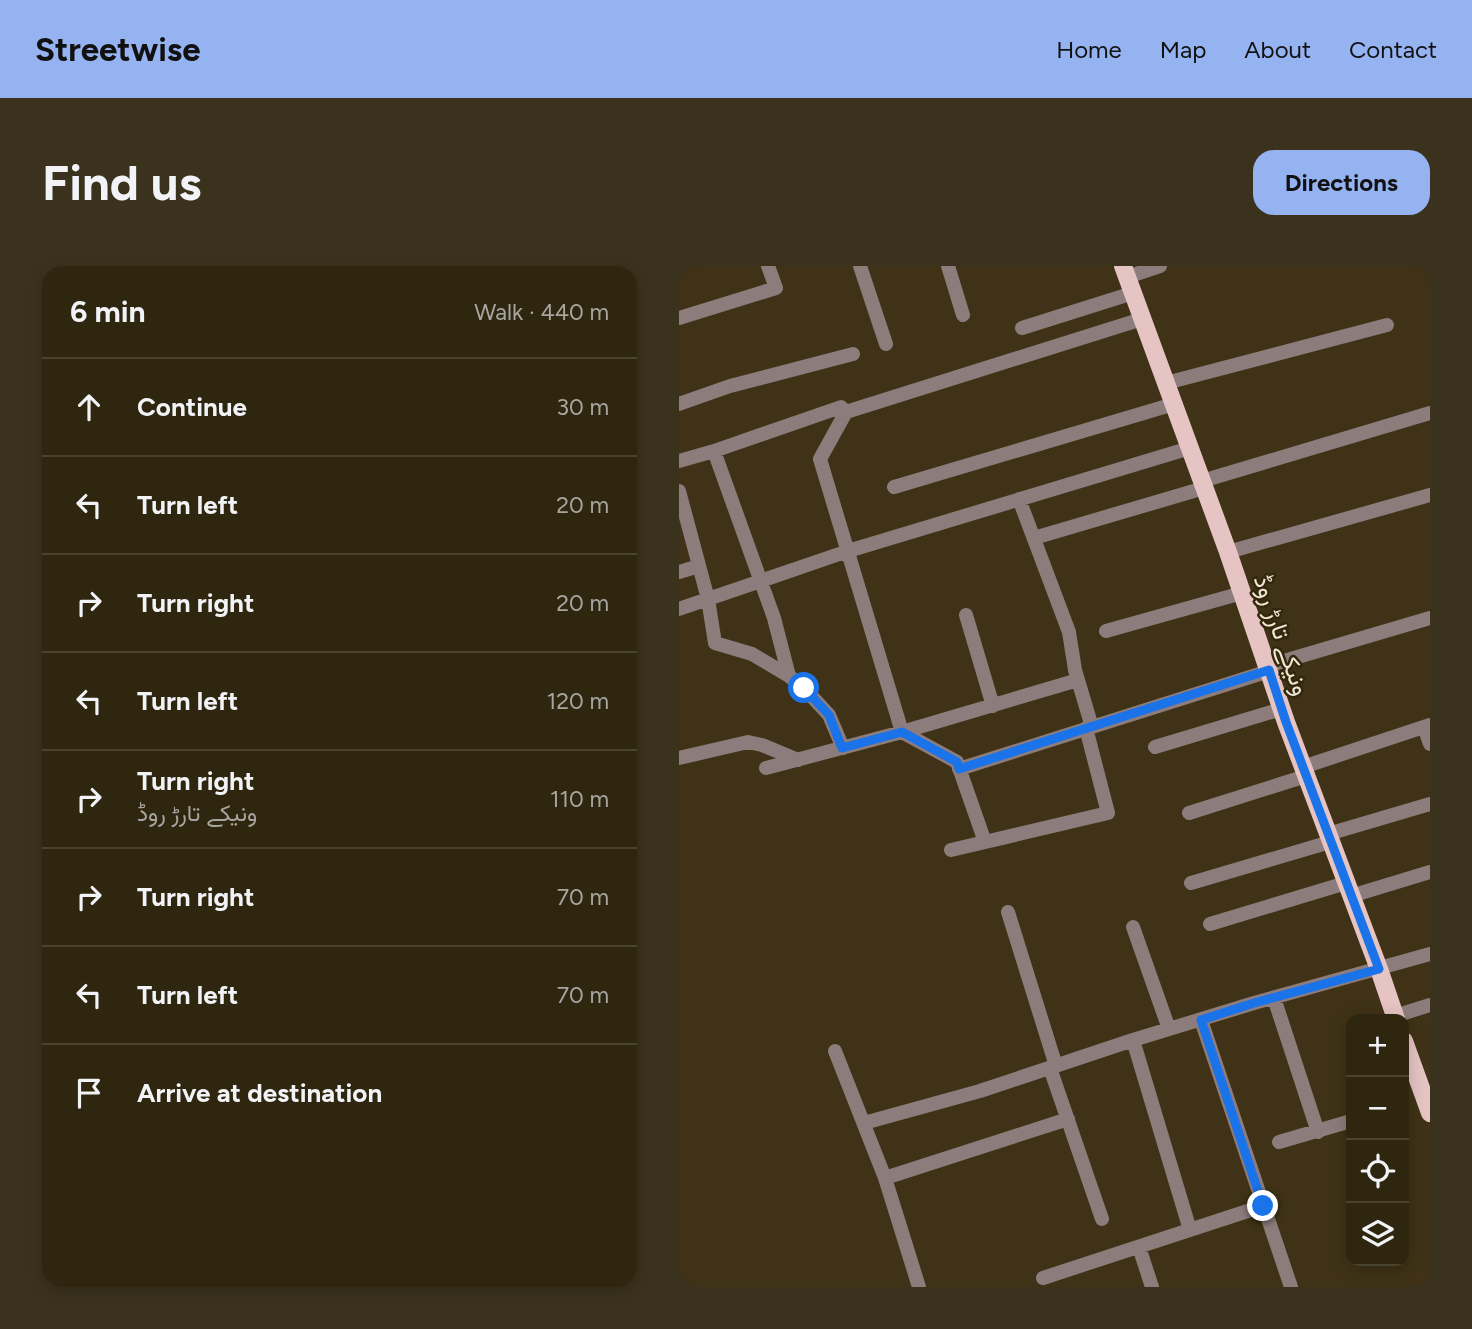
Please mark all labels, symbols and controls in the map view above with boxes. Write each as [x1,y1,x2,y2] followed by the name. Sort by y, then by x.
[35,30,201,69] text: Streetwise
[1056,35,1122,64] text: Home
[1160,35,1206,64] text: Map
[1244,35,1311,64] text: About
[1349,35,1437,64] text: Contact
[1253,150,1430,215] button: Directions
[42,153,201,212] text: Find us
[70,293,146,330] text: 6 min
[474,298,609,326] text: Walk · 440 m
[70,388,108,426] icon: ahead
[137,391,247,423] text: Continue
[556,393,609,421] text: 30 m
[70,486,108,524] icon: left
[137,489,238,521] text: Turn left
[556,491,609,519] text: 20 m
[1247,571,1316,699] street label: ونیکے تارڑ روڈ
[70,584,108,622] icon: right
[137,587,254,619] text: Turn right
[556,589,609,617] text: 20 m
[788,672,819,703] route start
[70,682,108,720] icon: left
[137,685,238,717] text: Turn left
[547,687,609,715] text: 120 m
[137,765,254,797] text: Turn right
[70,780,108,818] icon: right
[550,785,609,813] text: 110 m
[137,799,257,827] text: ونیکے تارڑ روڈ
[70,878,108,916] icon: right
[137,881,254,913] text: Turn right
[557,883,609,911] text: 70 m
[70,976,108,1014] icon: left
[137,979,238,1011] text: Turn left
[557,981,609,1009] text: 70 m
[1346,1014,1409,1266] map controls
[1346,1014,1409,1077] button: +
[70,1074,108,1112] icon: arrive
[137,1077,382,1109] text: Arrive at destination
[1346,1077,1409,1140] button: −
[1346,1140,1409,1203] button: locate
[1247,1190,1278,1221] route end
[1346,1203,1409,1266] button: layers

